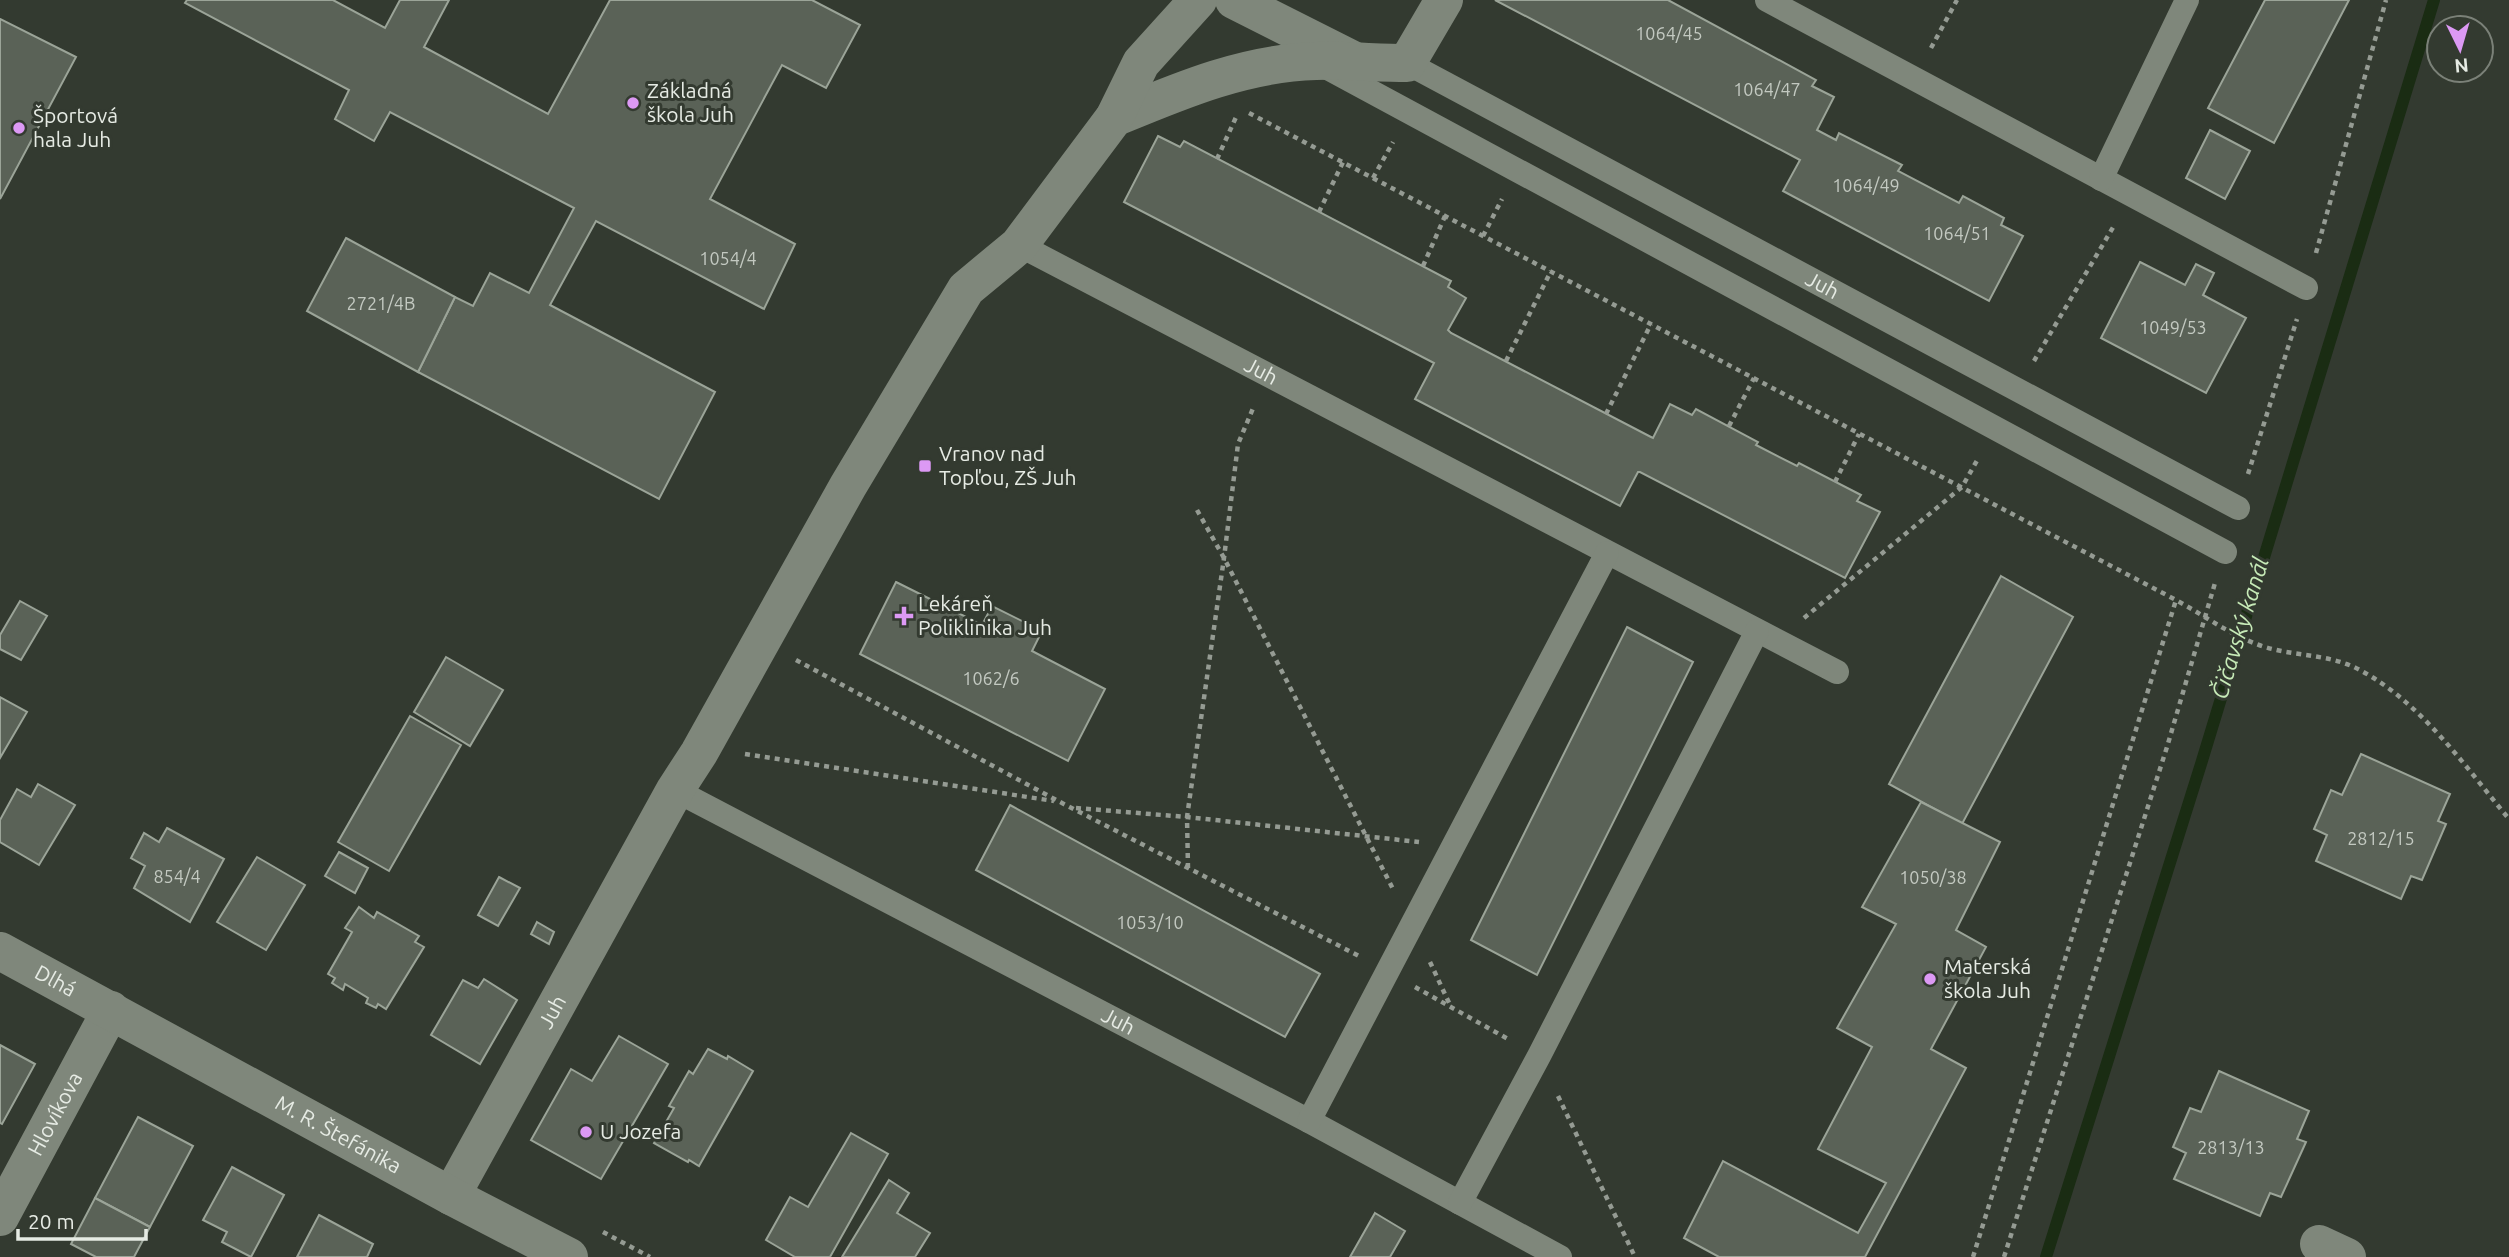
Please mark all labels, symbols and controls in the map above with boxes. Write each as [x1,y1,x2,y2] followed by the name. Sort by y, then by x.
[2425,14,2495,84] north arrow
[1635,23,1703,43] house number: 1064/45
[2453,54,2470,78] text: N
[647,78,734,126] place label: Základná škola Juh
[1733,79,1801,99] house number: 1064/47
[625,95,641,111] marker: Základná škola Juh
[33,103,118,151] place label: Športová hala Juh
[11,120,27,136] marker: Športová hala Juh
[1832,175,1900,195] house number: 1064/49
[1923,223,1991,243] house number: 1064/51
[699,248,757,268] house number: 1054/4
[1802,266,1843,303] street label: Juh
[347,293,415,313] house number: 2721/4B
[2139,317,2207,337] house number: 1049/53
[1241,352,1282,389] street label: Juh
[939,441,1076,489] place label: Vranov nad Topľou, ZŠ Juh
[917,458,933,474] marker: Vranov nad Topľou, ZŠ Juh
[2206,553,2273,702] water label: Čičavský kanál
[918,591,1052,639] place label: Lekáreň Poliklinika Juh
[896,608,912,624] marker: Lekáreň Poliklinika Juh
[962,668,1020,688] house number: 1062/6
[2347,828,2415,848] house number: 2812/15
[153,866,201,886] house number: 854/4
[1899,867,1967,887] house number: 1050/38
[1116,912,1184,932] house number: 1053/10
[1944,954,2031,1002] place label: Materská škola Juh
[31,959,81,1001] street label: Dlhá
[1922,971,1938,987] marker: Materská škola Juh
[533,991,570,1032] street label: Juh
[1098,1002,1139,1039] street label: Juh
[22,1068,87,1159] street label: Hlovíkova
[272,1090,406,1178] street label: M. R. Štefánika
[600,1119,681,1143] place label: U Jozefa
[578,1124,594,1140] marker: U Jozefa
[2197,1137,2265,1157] house number: 2813/13
[18,1198,145,1242] scale bar
[28,1209,75,1233] text: 20 m

